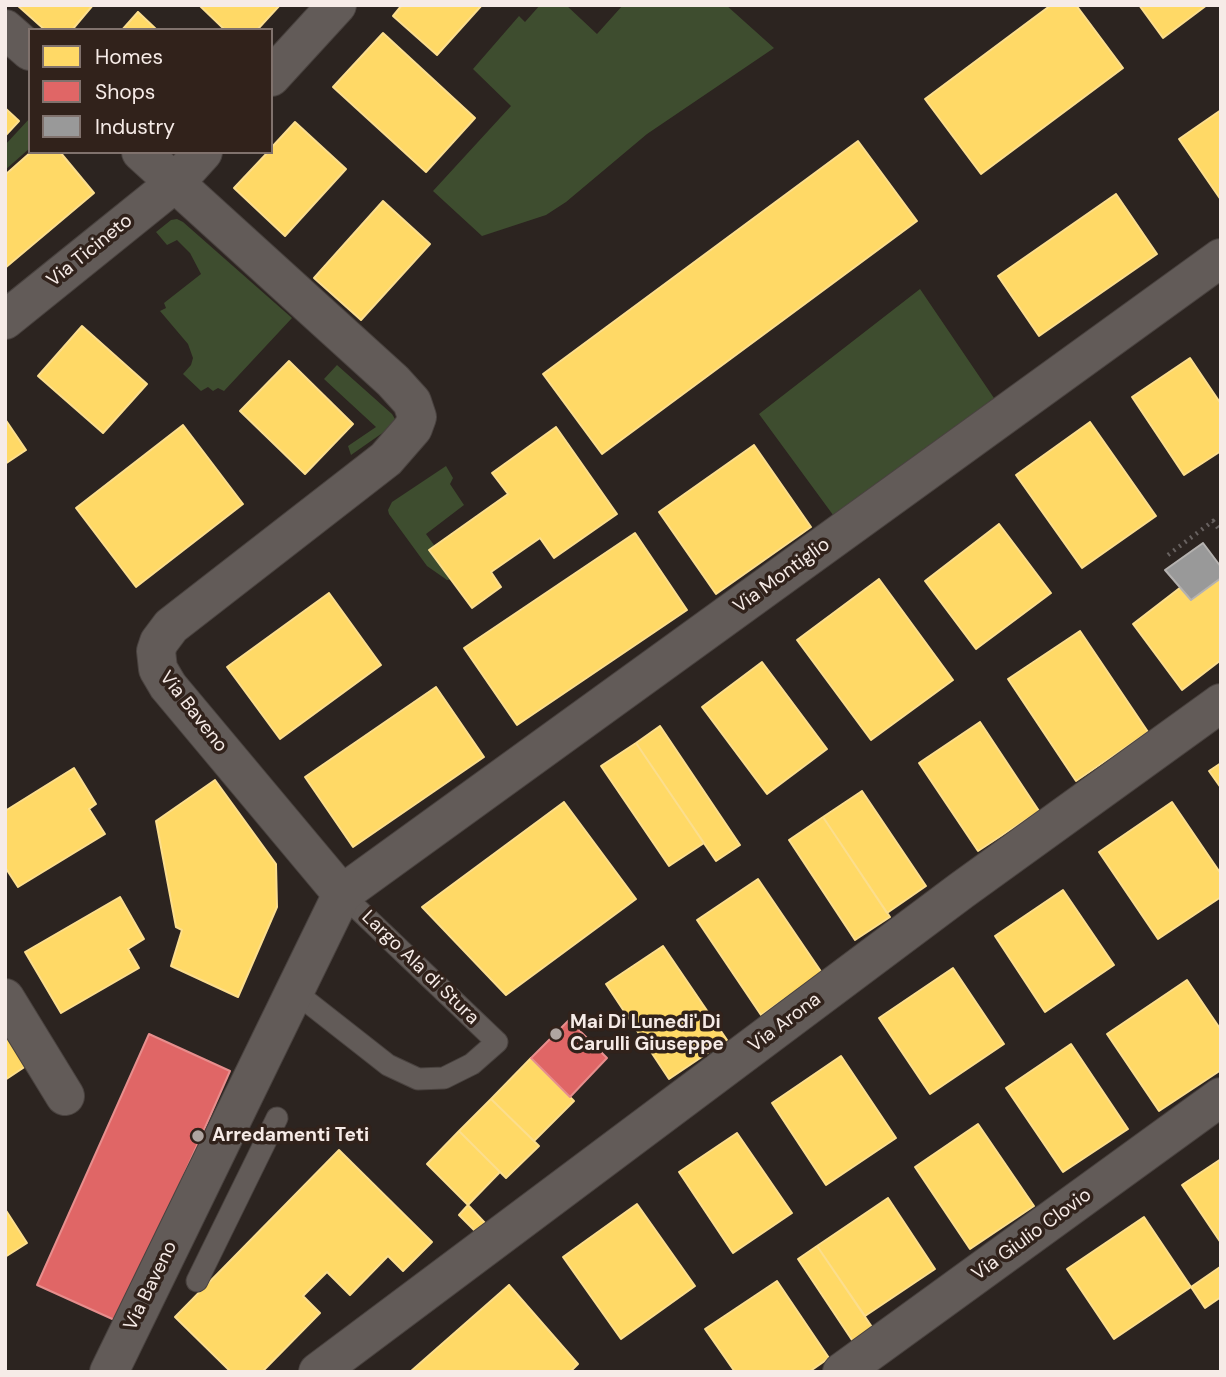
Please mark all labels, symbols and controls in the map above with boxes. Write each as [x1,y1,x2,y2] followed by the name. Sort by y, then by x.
[28,28,273,154] legend
[95,43,163,71] text: Homes
[95,78,155,106] text: Shops
[95,113,175,141] text: Industry
[43,210,137,292] street label: Via Ticineto
[729,533,835,619] street label: Via Montiglio
[154,667,232,757] street label: Via Baveno
[357,906,483,1030] street label: Largo Ala di Stura
[744,988,826,1058] street label: Via Arona
[570,1012,724,1056] place label: Mai Di Lunedi' Di Carulli Giuseppe
[548,1026,564,1042] marker: Mai Di Lunedi' Di Carulli Giuseppe
[212,1125,369,1147] place label: Arredamenti Teti
[190,1128,206,1144] marker: Arredamenti Teti
[968,1184,1096,1286] street label: Via Giulio Clovio
[120,1238,182,1334] street label: Via Baveno

